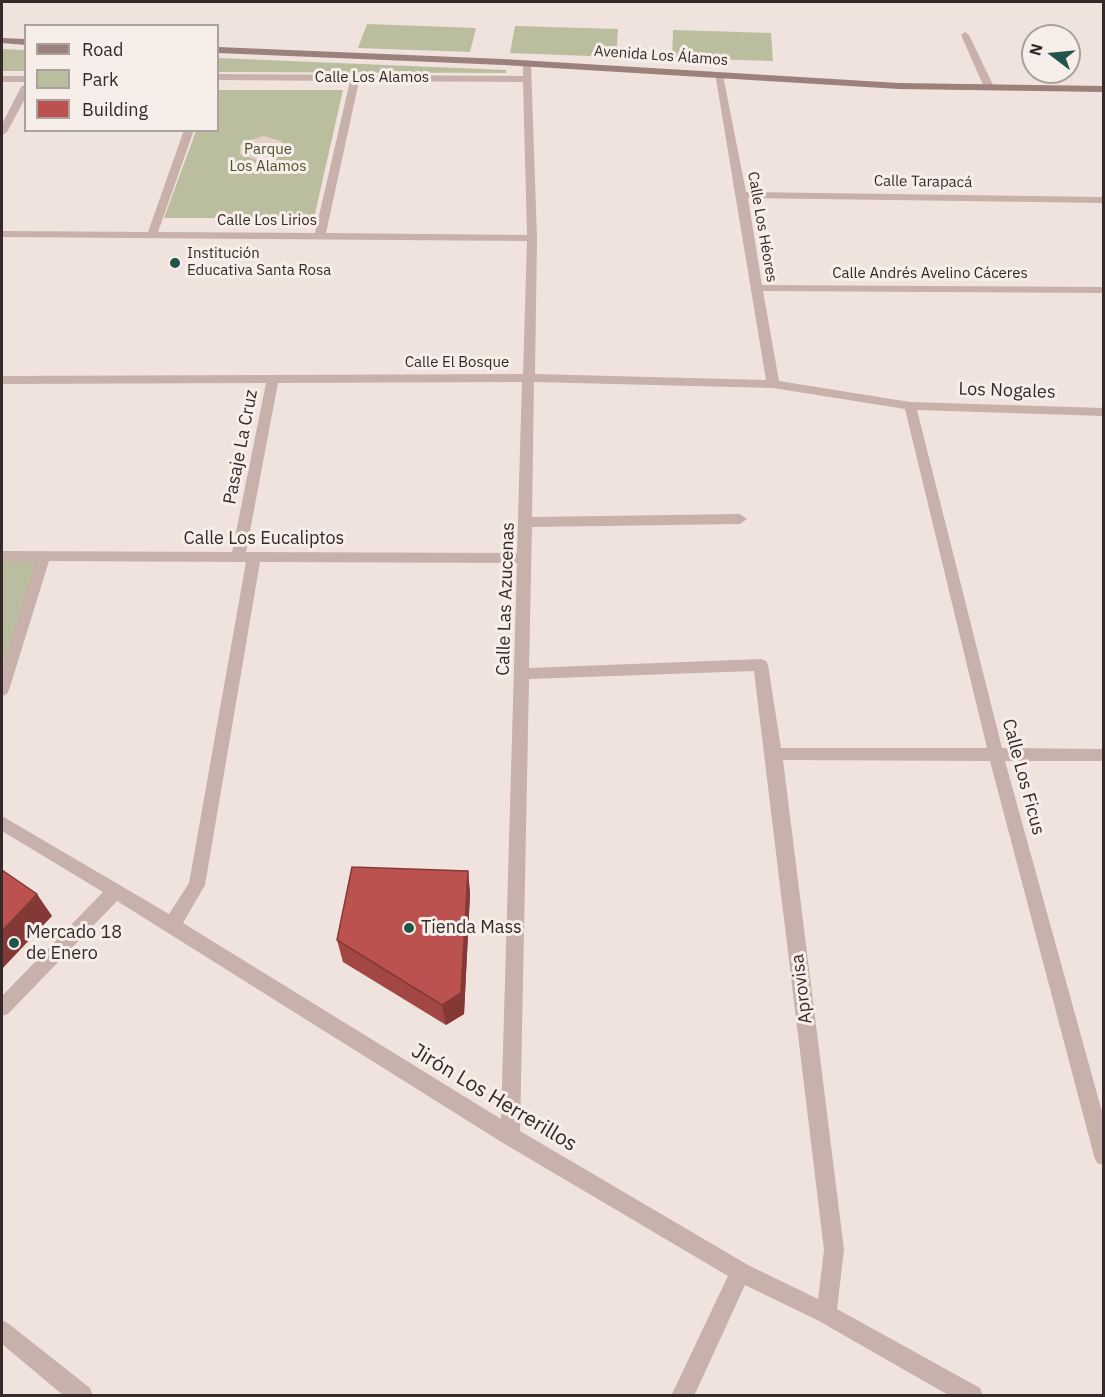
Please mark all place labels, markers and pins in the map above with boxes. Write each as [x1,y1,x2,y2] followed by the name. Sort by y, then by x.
[187,245,331,280] place label: Institución Educativa Santa Rosa
[168,256,182,270] marker: Institución Educativa Santa Rosa
[421,917,522,939] place label: Tienda Mass
[402,921,416,935] marker: Tienda Mass
[26,922,122,964] place label: Mercado 18 de Enero
[7,936,21,950] marker: Mercado 18 de Enero

